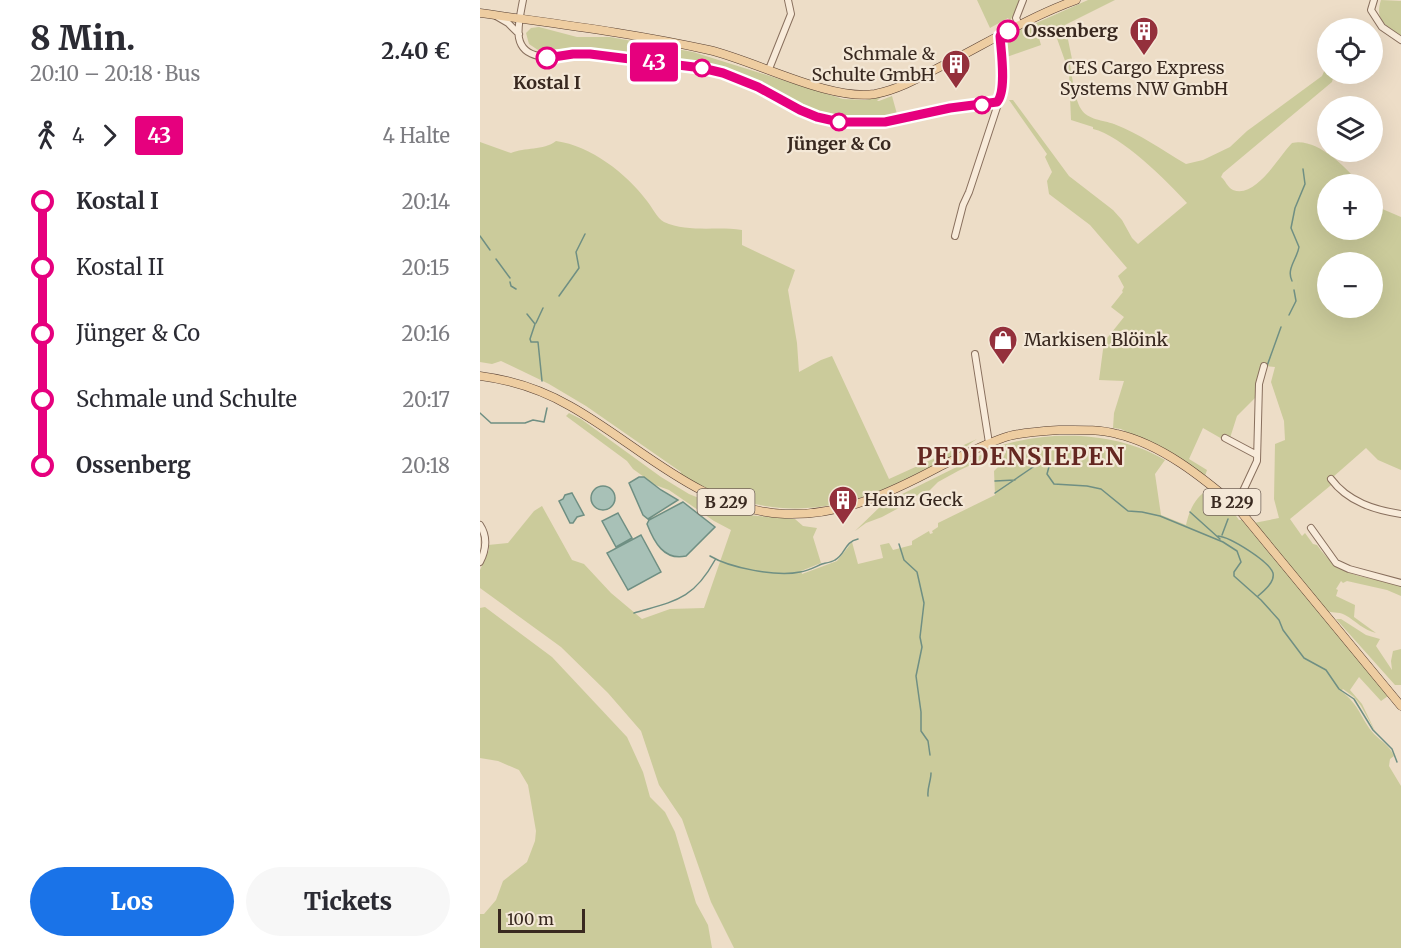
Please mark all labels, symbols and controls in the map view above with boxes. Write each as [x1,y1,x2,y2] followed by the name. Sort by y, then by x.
[1128,15,1160,57] building icon: CES Cargo Express Systems NW GmbH
[30,18,135,59] text: 8 Min.
[1317,18,1383,318] map controls
[1317,18,1383,84] button: locate
[1024,19,1118,42] place label: Ossenberg
[997,20,1019,42] marker: Ossenberg
[381,37,450,65] text: 2.40 €
[627,42,681,82] line badge: 43
[811,42,935,86] place label: Schmale & Schulte GmbH
[536,47,558,69] marker: Kostal I
[940,48,972,90] building icon: Schmale & Schulte GmbH
[642,49,666,76] text: 43
[1060,56,1228,100] place label: CES Cargo Express Systems NW GmbH
[693,59,711,77] unlabelled marker
[30,61,200,86] text: 20:10 – 20:18 · Bus
[513,71,581,94] place label: Kostal I
[973,96,991,114] unlabelled marker
[1317,96,1383,162] button: layers
[830,113,848,131] marker: Jünger & Co
[30,119,63,152] icon: walk
[93,119,126,152] icon: forward
[147,122,171,149] text: 43
[72,123,84,148] text: 4
[382,123,450,148] text: 4 Halte
[786,132,891,155] place label: Jünger & Co
[1317,174,1383,240] button: +
[76,187,159,215] text: Kostal I
[402,189,450,214] text: 20:14
[1317,252,1383,318] button: −
[76,253,164,281] text: Kostal II
[402,255,450,280] text: 20:15
[76,319,200,347] text: Jünger & Co
[402,321,450,346] text: 20:16
[987,324,1019,366] shop icon: Markisen Blöink
[1024,328,1169,351] place label: Markisen Blöink
[76,385,297,413] text: Schmale und Schulte
[403,387,450,412] text: 20:17
[916,441,1126,472] district label: PEDDENSIEPEN
[76,451,191,479] text: Ossenberg
[402,453,450,478] text: 20:18
[827,484,859,526] building icon: Heinz Geck
[864,488,963,511] place label: Heinz Geck
[698,489,754,515] road number: B 229
[1204,489,1260,515] road number: B 229
[30,867,234,936] button: Los
[246,867,450,936] button: Tickets
[498,906,585,934] scale bar
[507,909,554,929] text: 100 m

